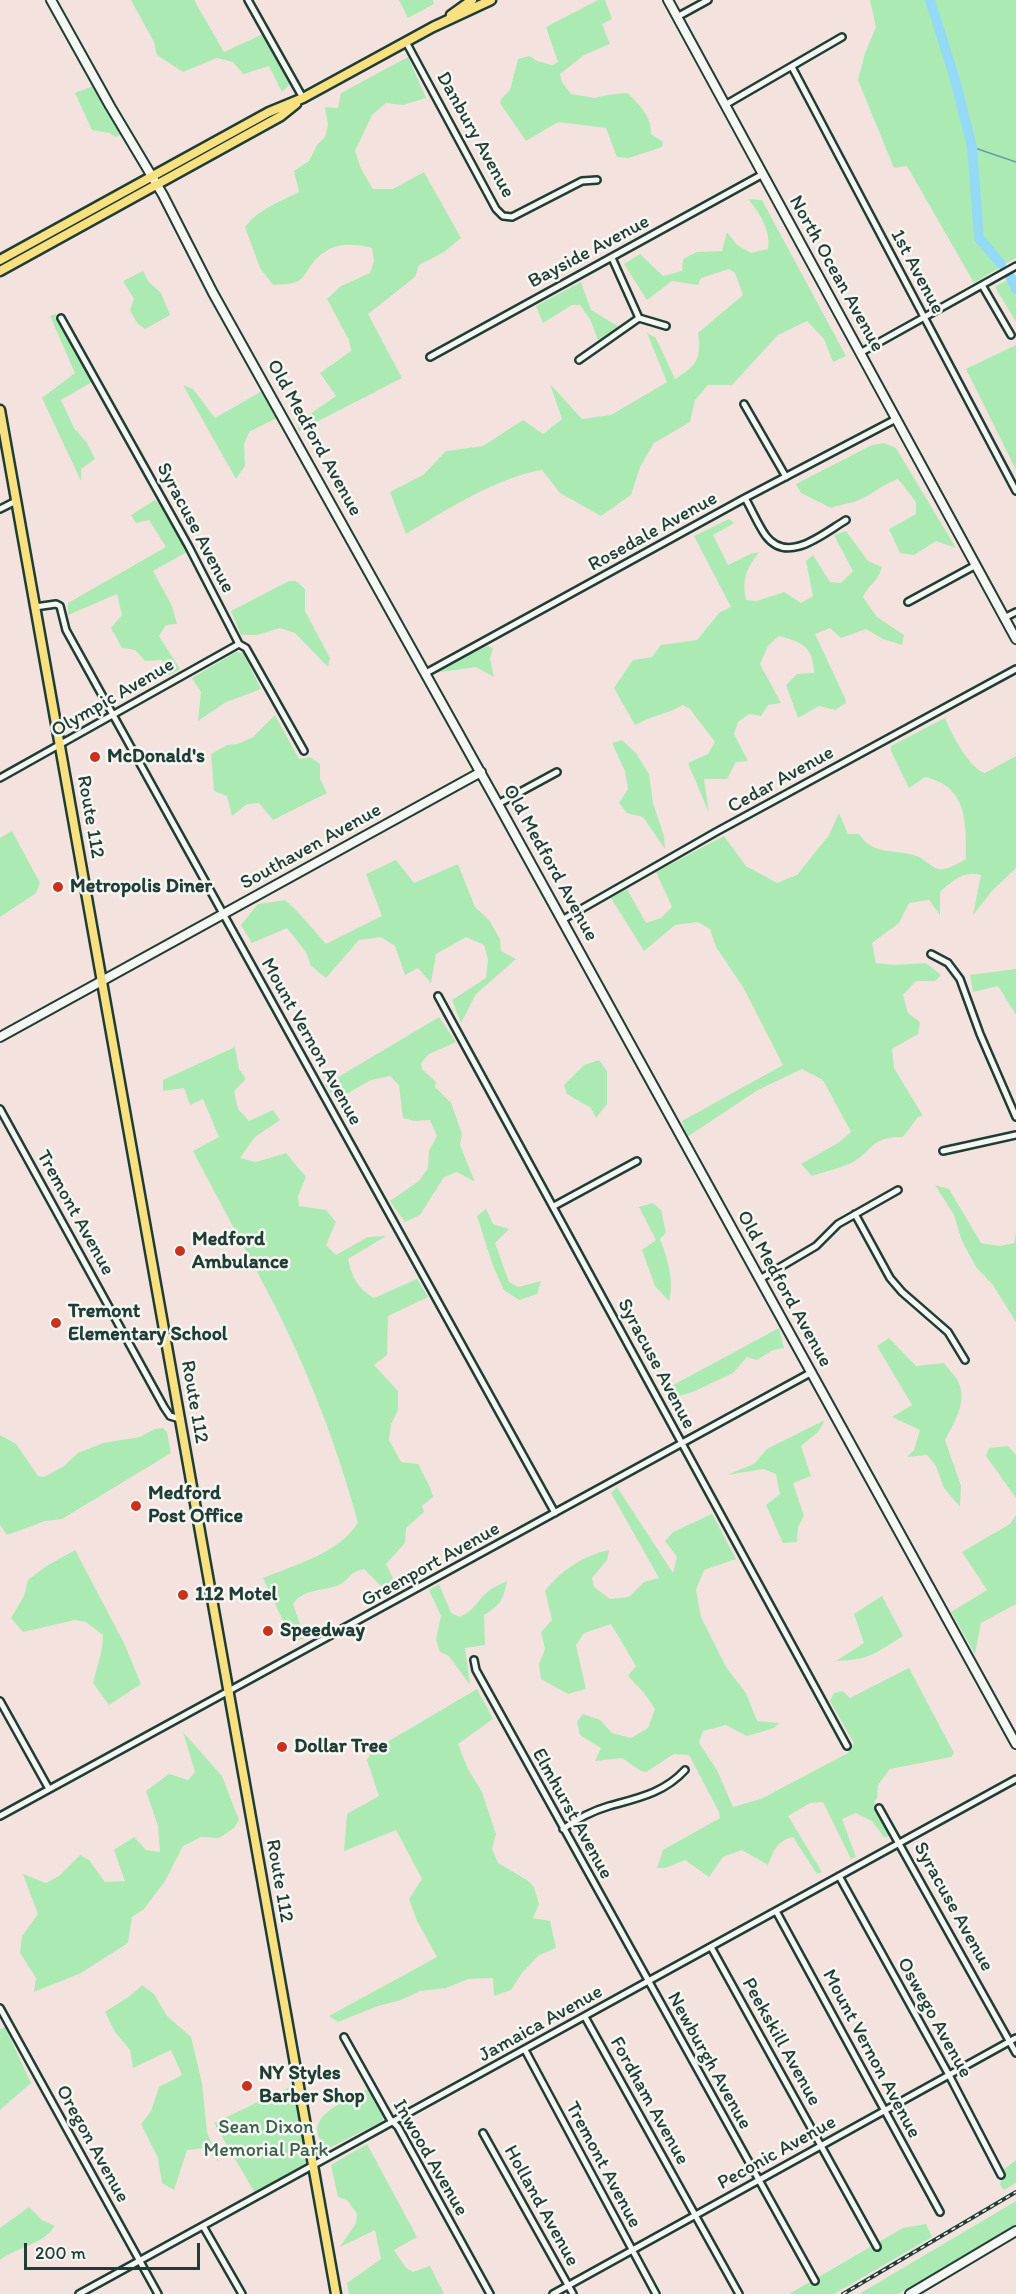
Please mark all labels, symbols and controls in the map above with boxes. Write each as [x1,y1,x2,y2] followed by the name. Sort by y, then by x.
[430,68,520,202] street label: Danbury Avenue
[783,192,889,356] street label: North Ocean Avenue
[524,210,654,294] street label: Bayside Avenue
[885,225,949,319] street label: 1st Avenue
[261,355,367,521] street label: Old Medford Avenue
[151,459,239,597] street label: Syracuse Avenue
[584,487,722,577] street label: Rosedale Avenue
[47,653,179,743] street label: Olympic Avenue
[724,741,838,819] street label: Cedar Avenue
[107,745,205,769] place label: McDonald's
[88,750,102,764] marker: McDonald's
[71,774,109,860] street label: Route 112
[497,780,603,946] street label: Old Medford Avenue
[236,798,386,896] street label: Southaven Avenue
[70,875,212,899] place label: Metropolis Diner
[51,880,65,894] marker: Metropolis Diner
[255,954,367,1130] street label: Mount Vernon Avenue
[31,1146,119,1280] street label: Tremont Avenue
[731,1206,837,1372] street label: Old Medford Avenue
[192,1228,289,1275] place label: Medford Ambulance
[173,1244,187,1258] marker: Medford Ambulance
[612,1295,700,1433] street label: Syracuse Avenue
[68,1300,227,1347] place label: Tremont Elementary School
[49,1316,63,1330] marker: Tremont Elementary School
[175,1359,213,1445] street label: Route 112
[148,1482,243,1529] place label: Medford Post Office
[129,1499,143,1513] marker: Medford Post Office
[358,1517,504,1613] street label: Greenport Avenue
[195,1583,277,1607] place label: 112 Motel
[176,1588,190,1602] marker: 112 Motel
[280,1619,365,1643] place label: Speedway
[261,1624,275,1638] marker: Speedway
[294,1735,388,1759] place label: Dollar Tree
[275,1740,289,1754] marker: Dollar Tree
[526,1744,618,1884] street label: Elmhurst Avenue
[260,1838,298,1924] street label: Route 112
[908,1838,998,1976] street label: Syracuse Avenue
[891,1954,977,2082] street label: Oswego Avenue
[816,1965,926,2143] street label: Mount Vernon Avenue
[736,1974,826,2110] street label: Peekskill Avenue
[475,1980,607,2068] street label: Jamaica Avenue
[661,1988,757,2134] street label: Newburgh Avenue
[604,2033,694,2169] street label: Fordham Avenue
[259,2062,365,2109] place label: NY Styles Barber Shop
[240,2079,254,2093] marker: NY Styles Barber Shop
[50,2081,134,2207] street label: Oregon Avenue
[387,2095,473,2221] street label: Inwood Avenue
[560,2098,646,2232] street label: Tremont Avenue
[713,2110,841,2196] street label: Peconic Avenue
[204,2116,328,2163] park label: Sean Dixon Memorial Park
[498,2141,584,2271] street label: Holland Avenue
[27,2231,202,2269] scale bar
[35,2242,86,2264] text: 200 m

